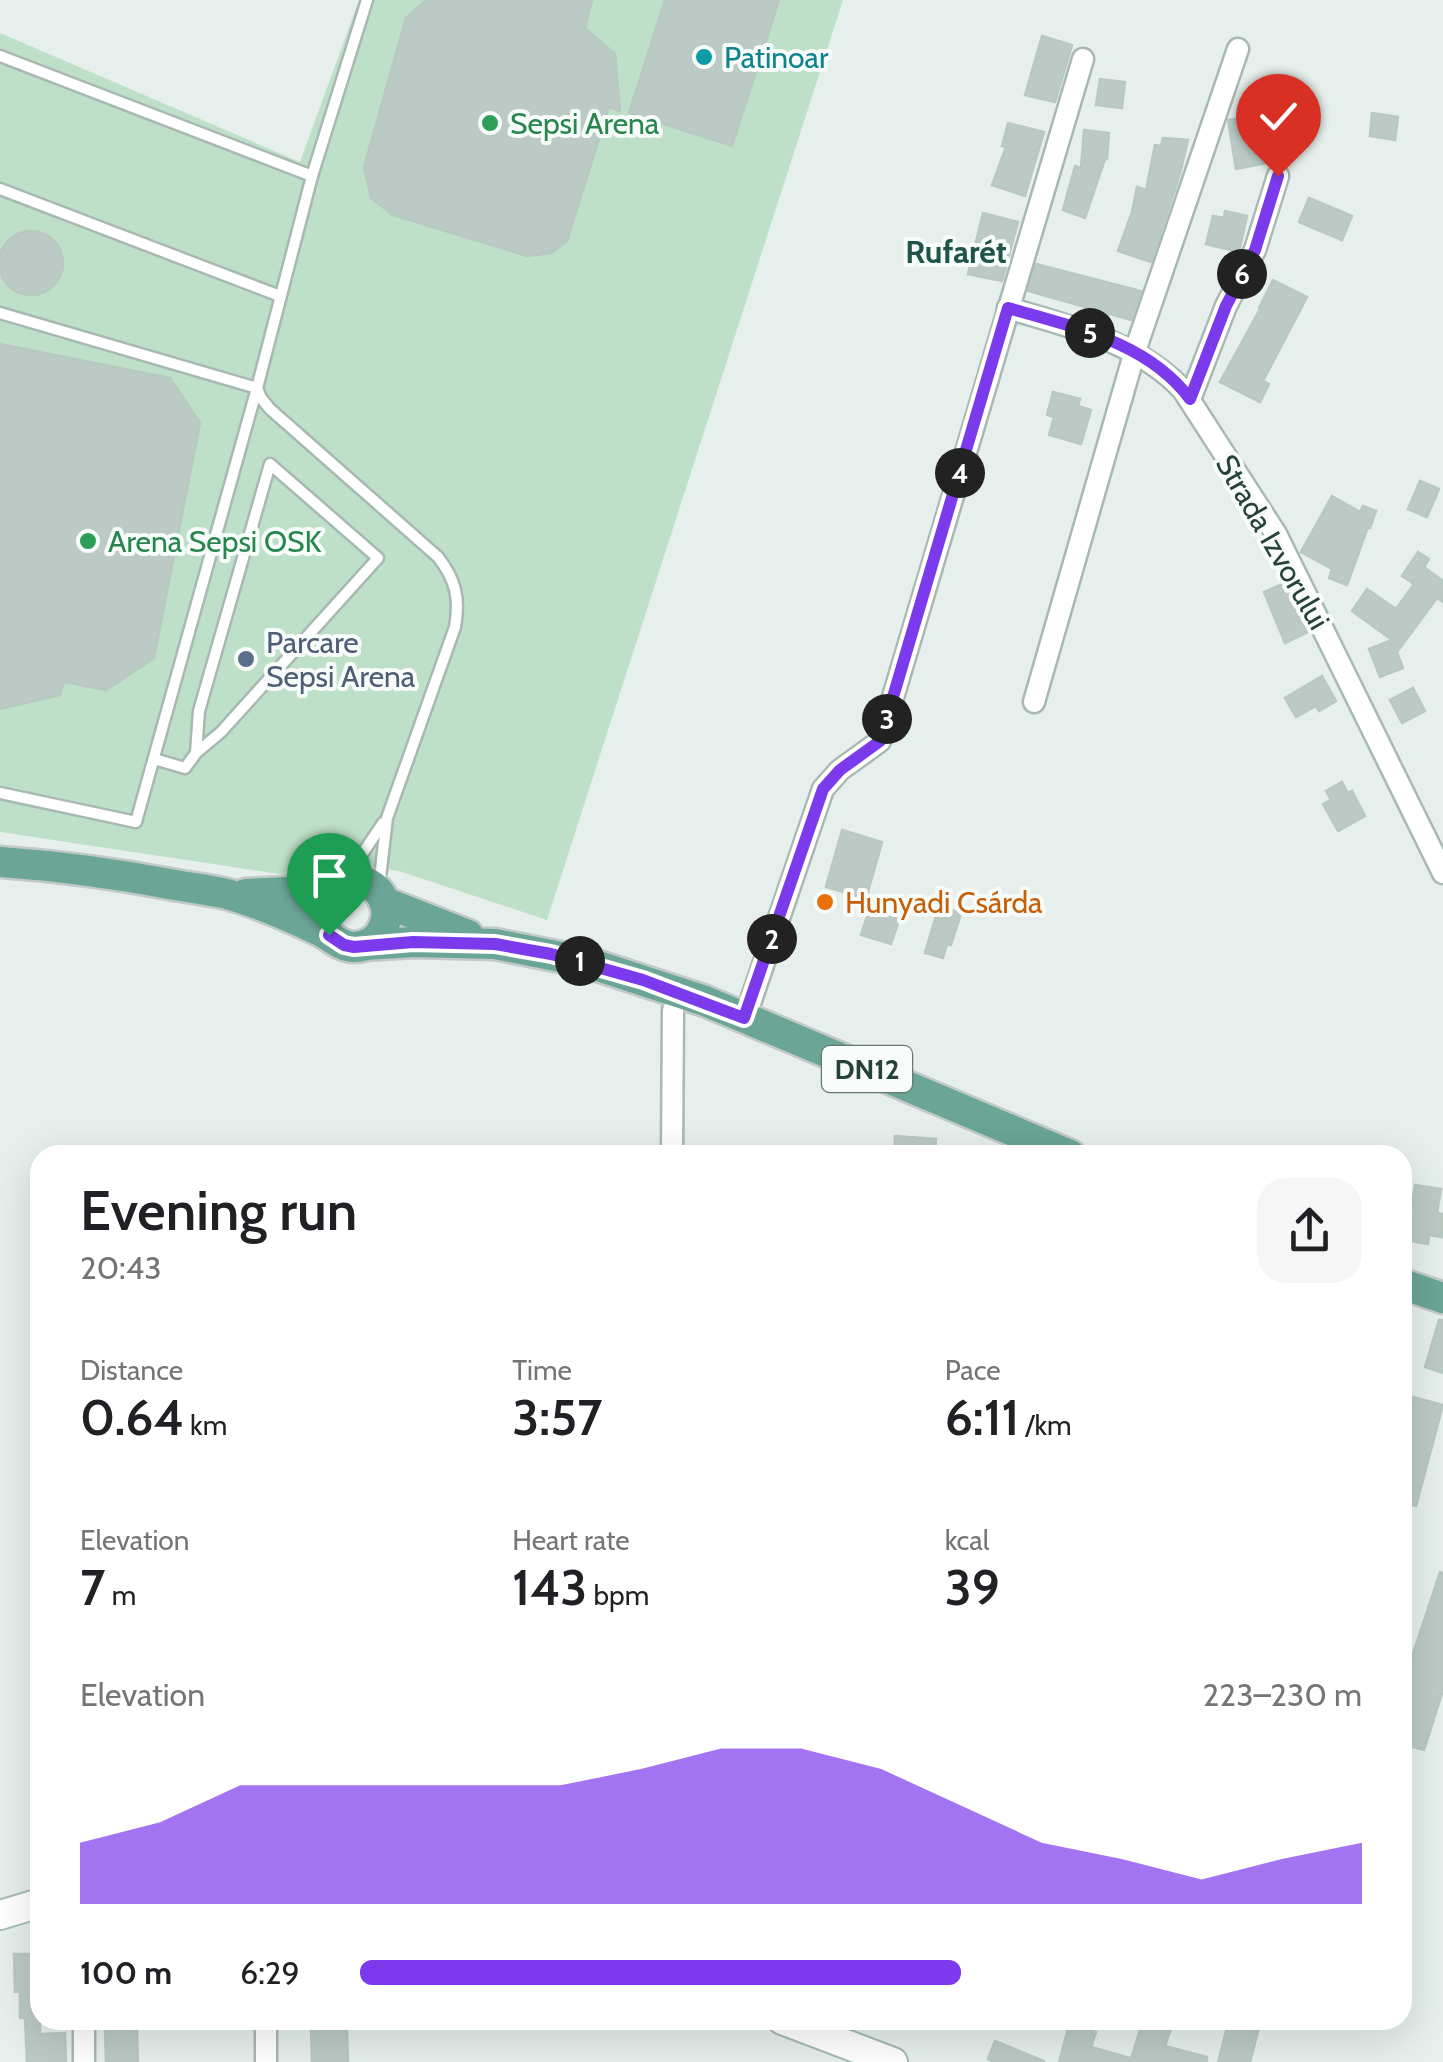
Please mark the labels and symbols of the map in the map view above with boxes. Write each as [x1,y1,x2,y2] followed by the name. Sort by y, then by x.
[724,39,829,76] place label: Patinoar
[693,46,715,68] marker: Patinoar
[1236,74,1321,177] pin
[510,105,660,142] place label: Sepsi Arena
[479,112,501,134] marker: Sepsi Arena
[905,232,1007,271] district label: Rufarét
[1217,249,1267,299] pin: 6
[1065,308,1115,358] pin: 5
[935,448,985,498] pin: 4
[1208,448,1338,636] street label: Strada Izvorului
[108,523,322,560] place label: Arena Sepsi OSK
[77,530,99,552] marker: Arena Sepsi OSK
[266,624,416,695] place label: Parcare Sepsi Arena
[235,648,257,670] marker: Parcare Sepsi Arena
[862,694,912,744] pin: 3
[287,833,372,936] pin
[845,884,1043,921] place label: Hunyadi Csárda
[814,891,836,913] marker: Hunyadi Csárda
[747,914,797,964] pin: 2
[555,936,605,986] pin: 1
[822,1046,912,1092] road number: DN12

